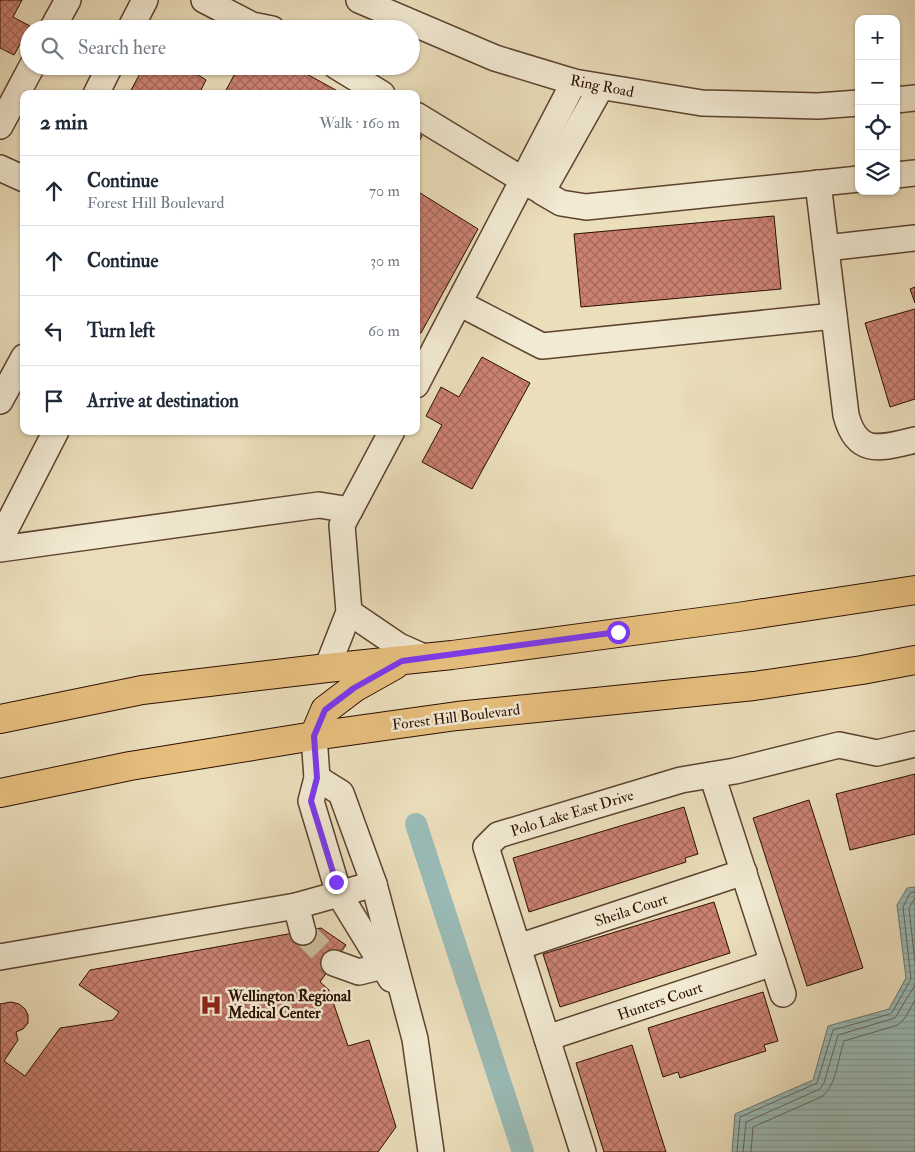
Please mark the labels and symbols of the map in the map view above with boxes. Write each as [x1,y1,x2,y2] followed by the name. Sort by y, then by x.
[569,71,636,102] street label: Ring Road
[607,621,630,644] route start
[391,700,522,735] street label: Forest Hill Boulevard
[508,786,636,841] street label: Polo Lake East Drive
[325,871,348,894] route end
[592,890,670,931] street label: Sheila Court
[615,978,705,1025] street label: Hunters Court
[227,987,351,1023] place label: Wellington Regional Medical Center
[198,992,224,1018] hospital icon: Wellington Regional Medical Center

